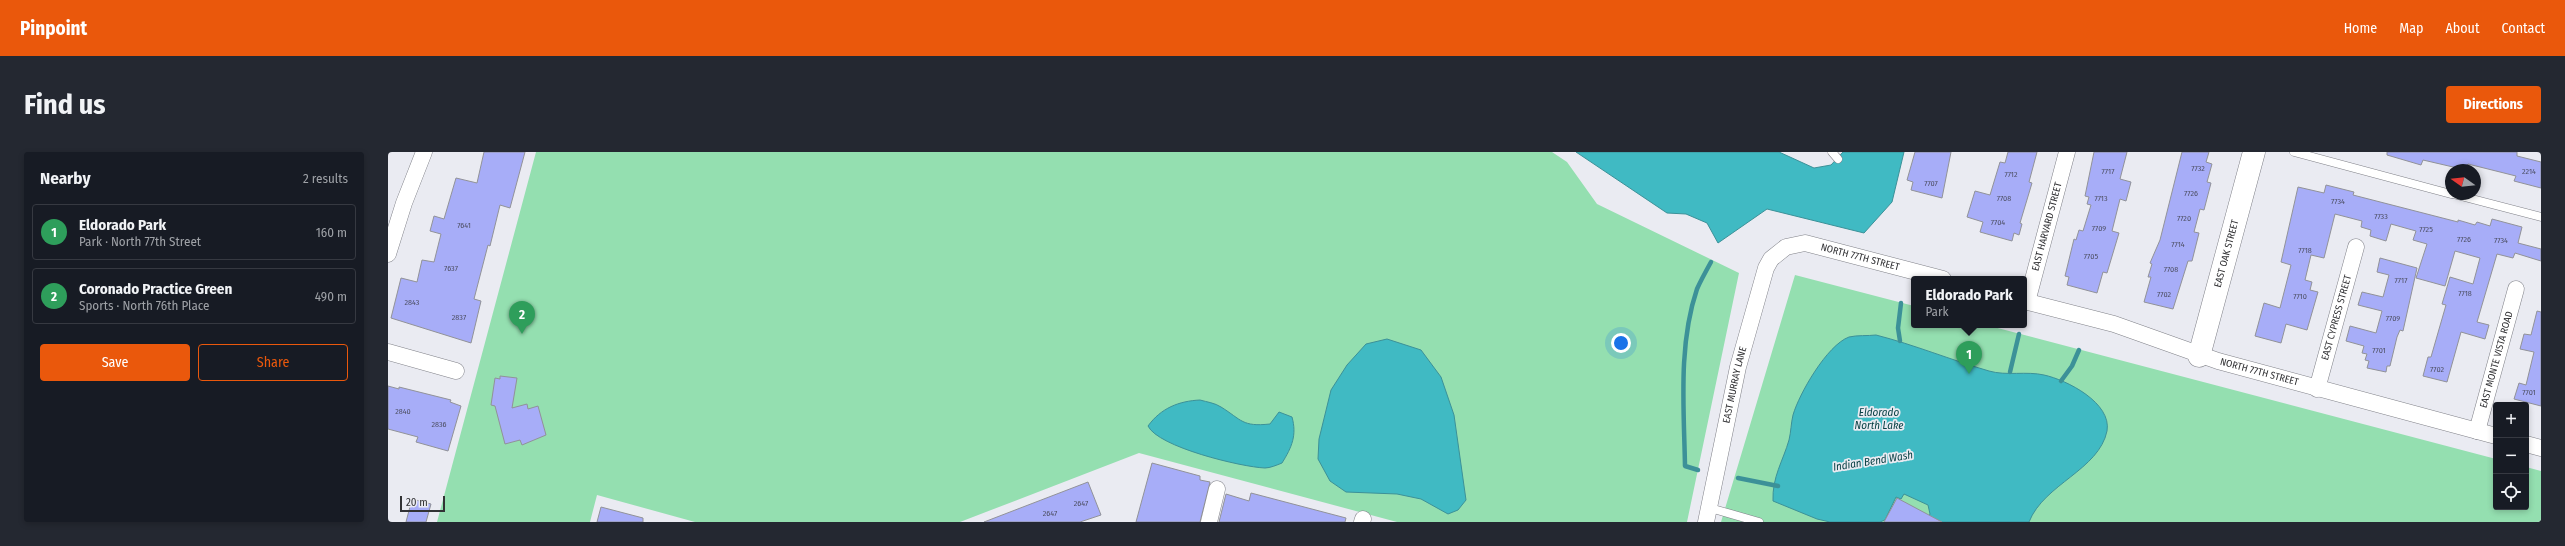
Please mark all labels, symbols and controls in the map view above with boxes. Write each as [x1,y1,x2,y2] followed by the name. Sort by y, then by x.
[20,17,87,40] text: Pinpoint
[2344,20,2377,37] text: Home
[2399,20,2423,37] text: Map
[2445,20,2480,37] text: About
[2502,20,2545,37] text: Contact
[2446,86,2541,123] button: Directions
[24,88,106,121] text: Find us
[2191,164,2205,173] house number: 7732
[2445,164,2481,200] north arrow
[2102,167,2115,176] house number: 7717
[2522,167,2536,176] house number: 2214
[40,168,91,189] text: Nearby
[2004,170,2018,179] house number: 7712
[303,171,348,186] text: 2 results
[1924,179,1939,188] house number: 7707
[2030,181,2065,272] street label: EAST HARVARD STREET
[2184,189,2198,198] house number: 7726
[1997,194,2011,203] house number: 7708
[2094,194,2108,203] house number: 7713
[2331,197,2345,206] house number: 7734
[2374,212,2388,221] house number: 7733
[2177,214,2191,223] house number: 7720
[79,216,166,234] text: Eldorado Park
[1991,218,2005,227] house number: 7704
[2212,218,2242,289] street label: EAST OAK STREET
[457,221,471,230] house number: 7641
[2092,224,2106,233] house number: 7709
[51,225,57,240] text: 1
[316,225,347,240] text: 160 m
[2419,225,2433,234] house number: 7725
[79,234,201,249] text: Park · North 77th Street
[2457,235,2471,244] house number: 7726
[2494,236,2508,245] house number: 7734
[2171,240,2185,249] house number: 7714
[1819,241,1901,273] street label: NORTH 77TH STREET
[2298,246,2312,255] house number: 7718
[2084,252,2098,261] house number: 7705
[444,264,459,273] house number: 7637
[2164,265,2178,274] house number: 7708
[2319,273,2354,362] street label: EAST CYPRESS STREET
[1911,276,2027,328] popup
[2395,276,2408,285] house number: 7717
[79,280,232,298] text: Coronado Practice Green
[1925,286,2013,304] text: Eldorado Park
[51,289,57,304] text: 2
[315,289,347,304] text: 490 m
[2458,289,2472,298] house number: 7718
[2157,290,2171,299] house number: 7702
[2293,292,2307,301] house number: 7710
[79,298,210,313] text: Sports · North 76th Place
[405,298,420,307] house number: 2843
[509,301,535,334] pin: 2
[1925,304,1949,319] text: Park
[2478,310,2516,409] street label: EAST MONTE VISTA ROAD
[452,313,467,322] house number: 2837
[2386,314,2400,323] house number: 7709
[1611,333,1631,353] your location
[1956,341,1982,374] pin: 1
[40,344,190,381] button: Save
[198,344,348,381] button: Share
[1721,345,1750,424] street label: EAST MURRAY LANE
[2372,346,2386,355] house number: 7701
[2219,356,2300,389] street label: NORTH 77TH STREET
[2430,365,2444,374] house number: 7702
[2522,388,2536,397] house number: 7701
[2493,402,2529,510] map controls
[2493,402,2529,438] button: +
[1854,406,1904,432] water label: Eldorado North Lake
[395,407,411,416] house number: 2840
[431,420,447,429] house number: 2836
[2493,438,2529,474] button: −
[1832,448,1914,474] water label: Indian Bend Wash
[2493,474,2529,510] button: locate
[400,494,445,513] scale bar
[406,496,428,509] text: 20 m
[1074,499,1089,508] house number: 2647
[1043,509,1058,518] house number: 2647

